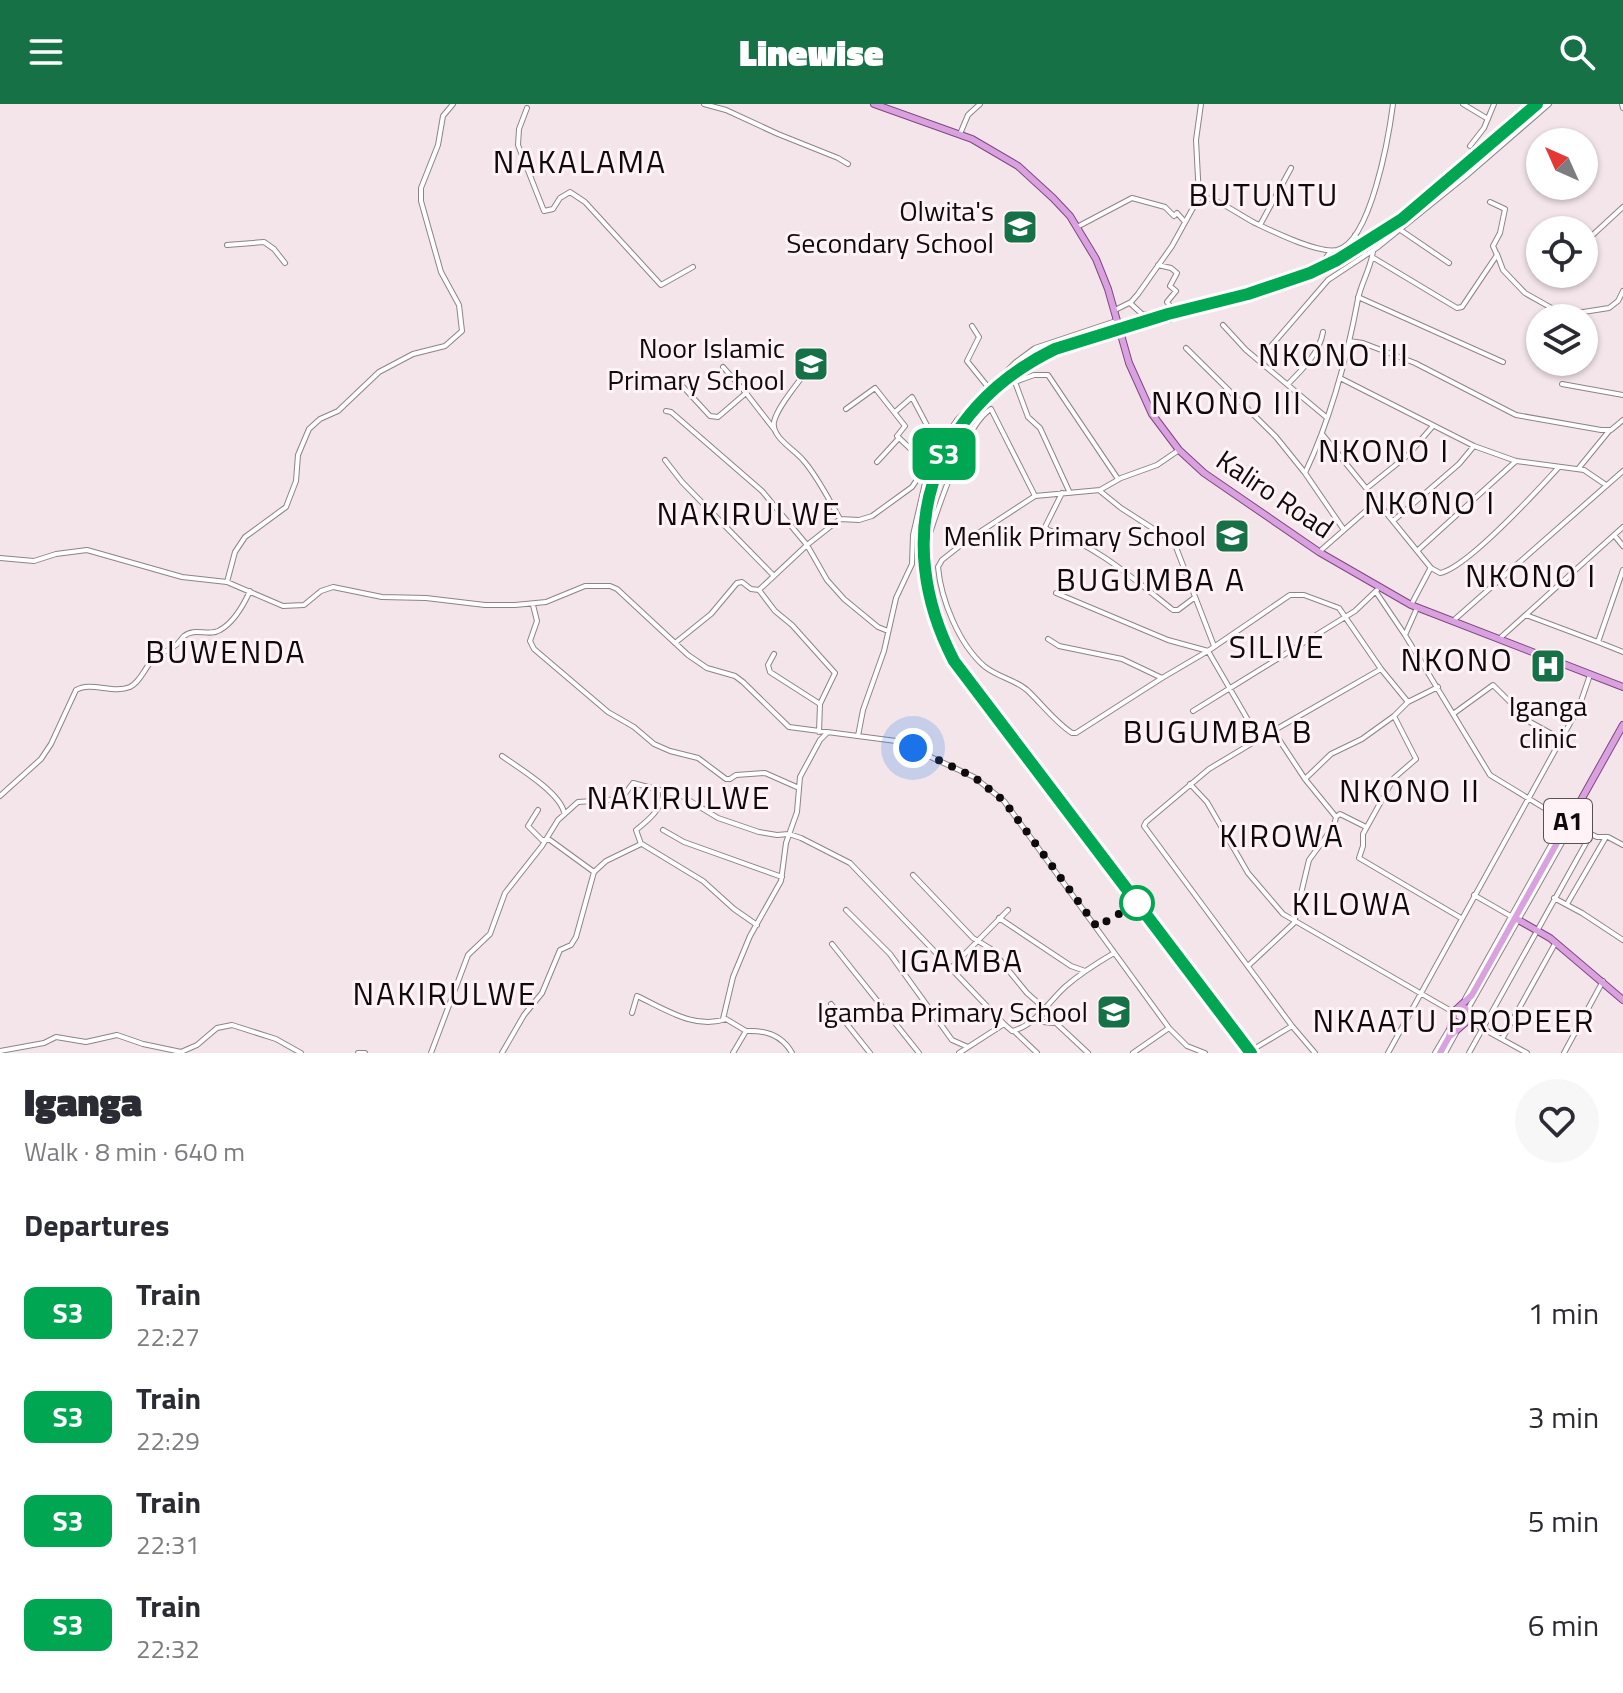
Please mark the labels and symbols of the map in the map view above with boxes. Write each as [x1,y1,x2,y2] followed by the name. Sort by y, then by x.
[1526,128,1598,200] north arrow
[493,137,667,185] district label: NAKALAMA
[1189,170,1339,218] district label: BUTUNTU
[786,189,994,264] place label: Olwita's Secondary School
[1001,208,1039,246] school or university icon: Olwita's Secondary School
[607,326,785,401] place label: Noor Islamic Primary School
[1258,330,1410,378] district label: NKONO III
[792,345,830,383] school or university icon: Noor Islamic Primary School
[1151,378,1303,426] district label: NKONO III
[1318,426,1450,474] district label: NKONO I
[908,428,980,480] line badge: S3
[1208,438,1343,549] street label: Kaliro Road
[1364,478,1496,526] district label: NKONO I
[656,489,842,537] district label: NAKIRULWE
[944,514,1206,557] place label: Menlik Primary School
[1213,517,1251,555] school or university icon: Menlik Primary School
[1465,551,1597,599] district label: NKONO I
[1056,555,1246,603] district label: BUGUMBA A
[1229,622,1325,670] district label: SILIVE
[145,627,307,675] district label: BUWENDA
[1400,635,1514,683] district label: NKONO
[1529,647,1567,685] hospital icon: Iganga clinic
[1509,684,1587,759] place label: Iganga clinic
[1123,707,1313,755] district label: BUGUMBA B
[893,728,933,768] your location
[1339,766,1481,814] district label: NKONO II
[586,773,772,821] district label: NAKIRULWE
[1544,799,1592,843] road number: A1
[1219,811,1345,859] district label: KIROWA
[1292,879,1412,927] district label: KILOWA
[1120,886,1154,920] unlabelled marker
[900,936,1024,984] district label: IGAMBA
[352,969,538,1017] district label: NAKIRULWE
[817,990,1088,1033] place label: Igamba Primary School
[1095,993,1133,1031] school or university icon: Igamba Primary School
[1313,996,1595,1044] district label: NKAATU PROPEER

